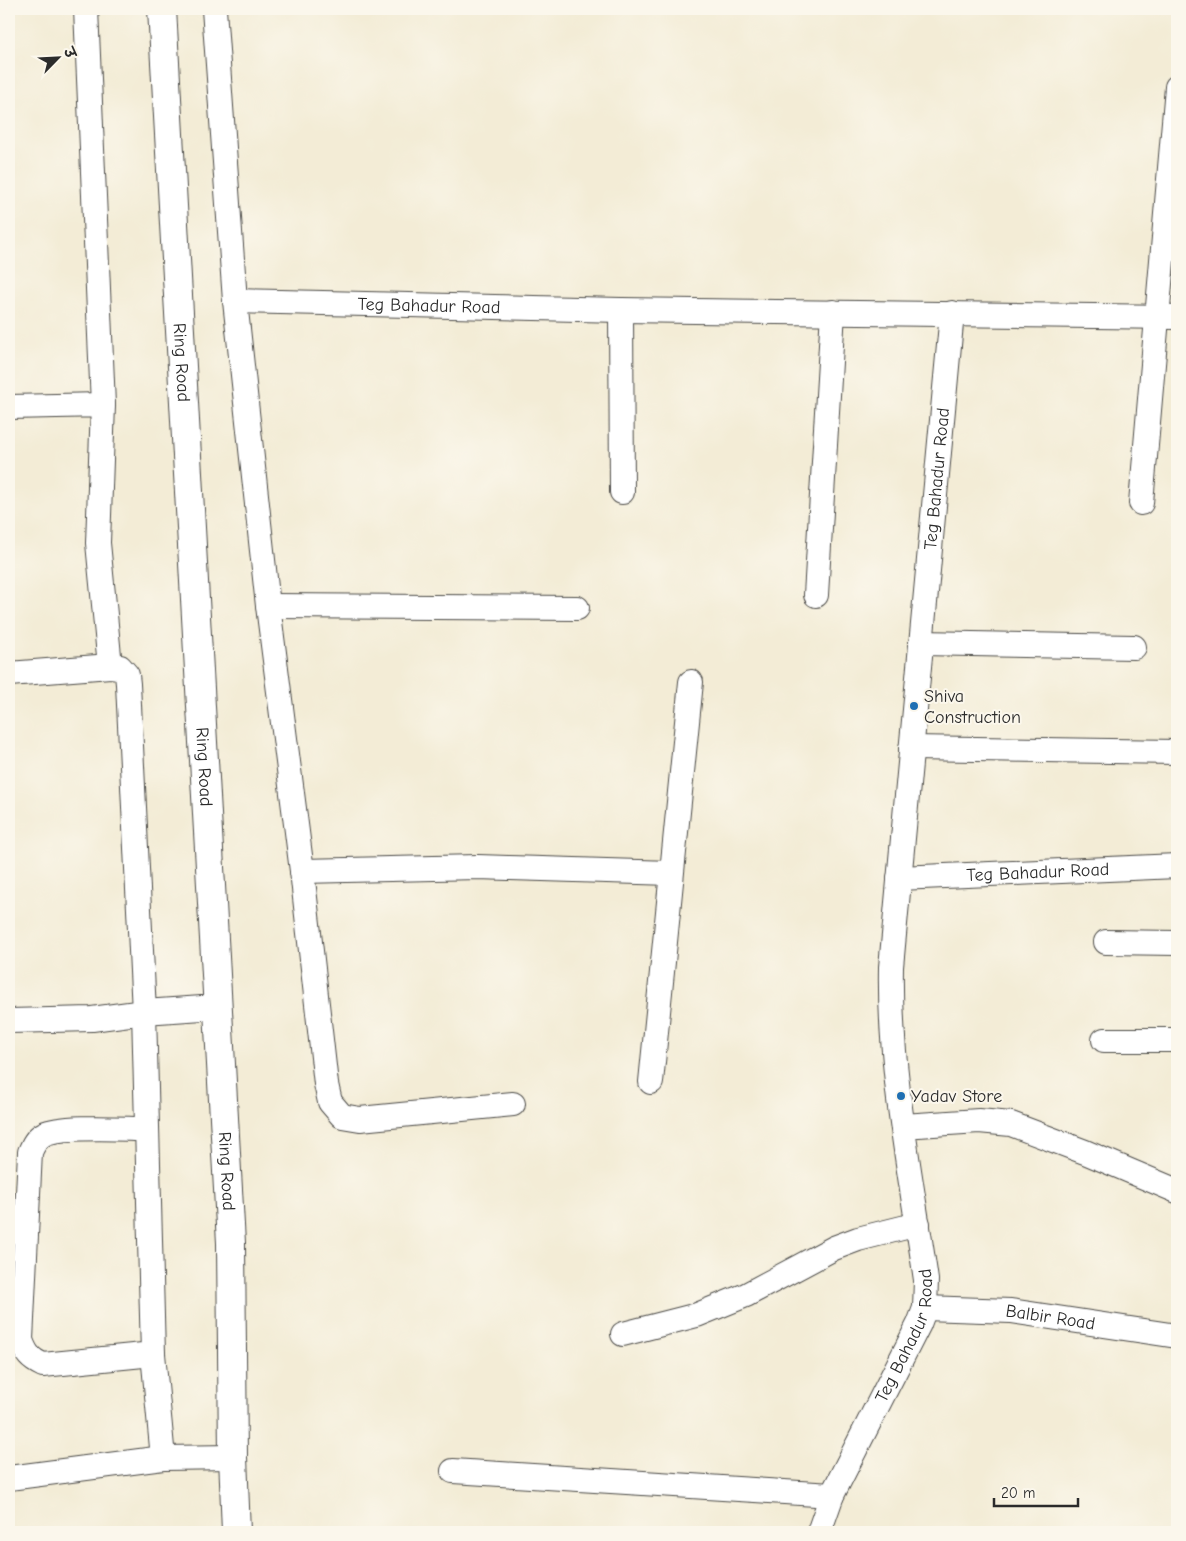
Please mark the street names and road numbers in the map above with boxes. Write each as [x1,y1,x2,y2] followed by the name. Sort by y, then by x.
[357,294,501,318] street label: Teg Bahadur Road
[169,322,194,403] street label: Ring Road
[920,407,954,551] street label: Teg Bahadur Road
[191,727,217,807] street label: Ring Road
[966,859,1110,886] street label: Teg Bahadur Road
[214,1131,239,1211] street label: Ring Road
[871,1267,937,1406] street label: Teg Bahadur Road
[1004,1300,1097,1335] street label: Balbir Road

